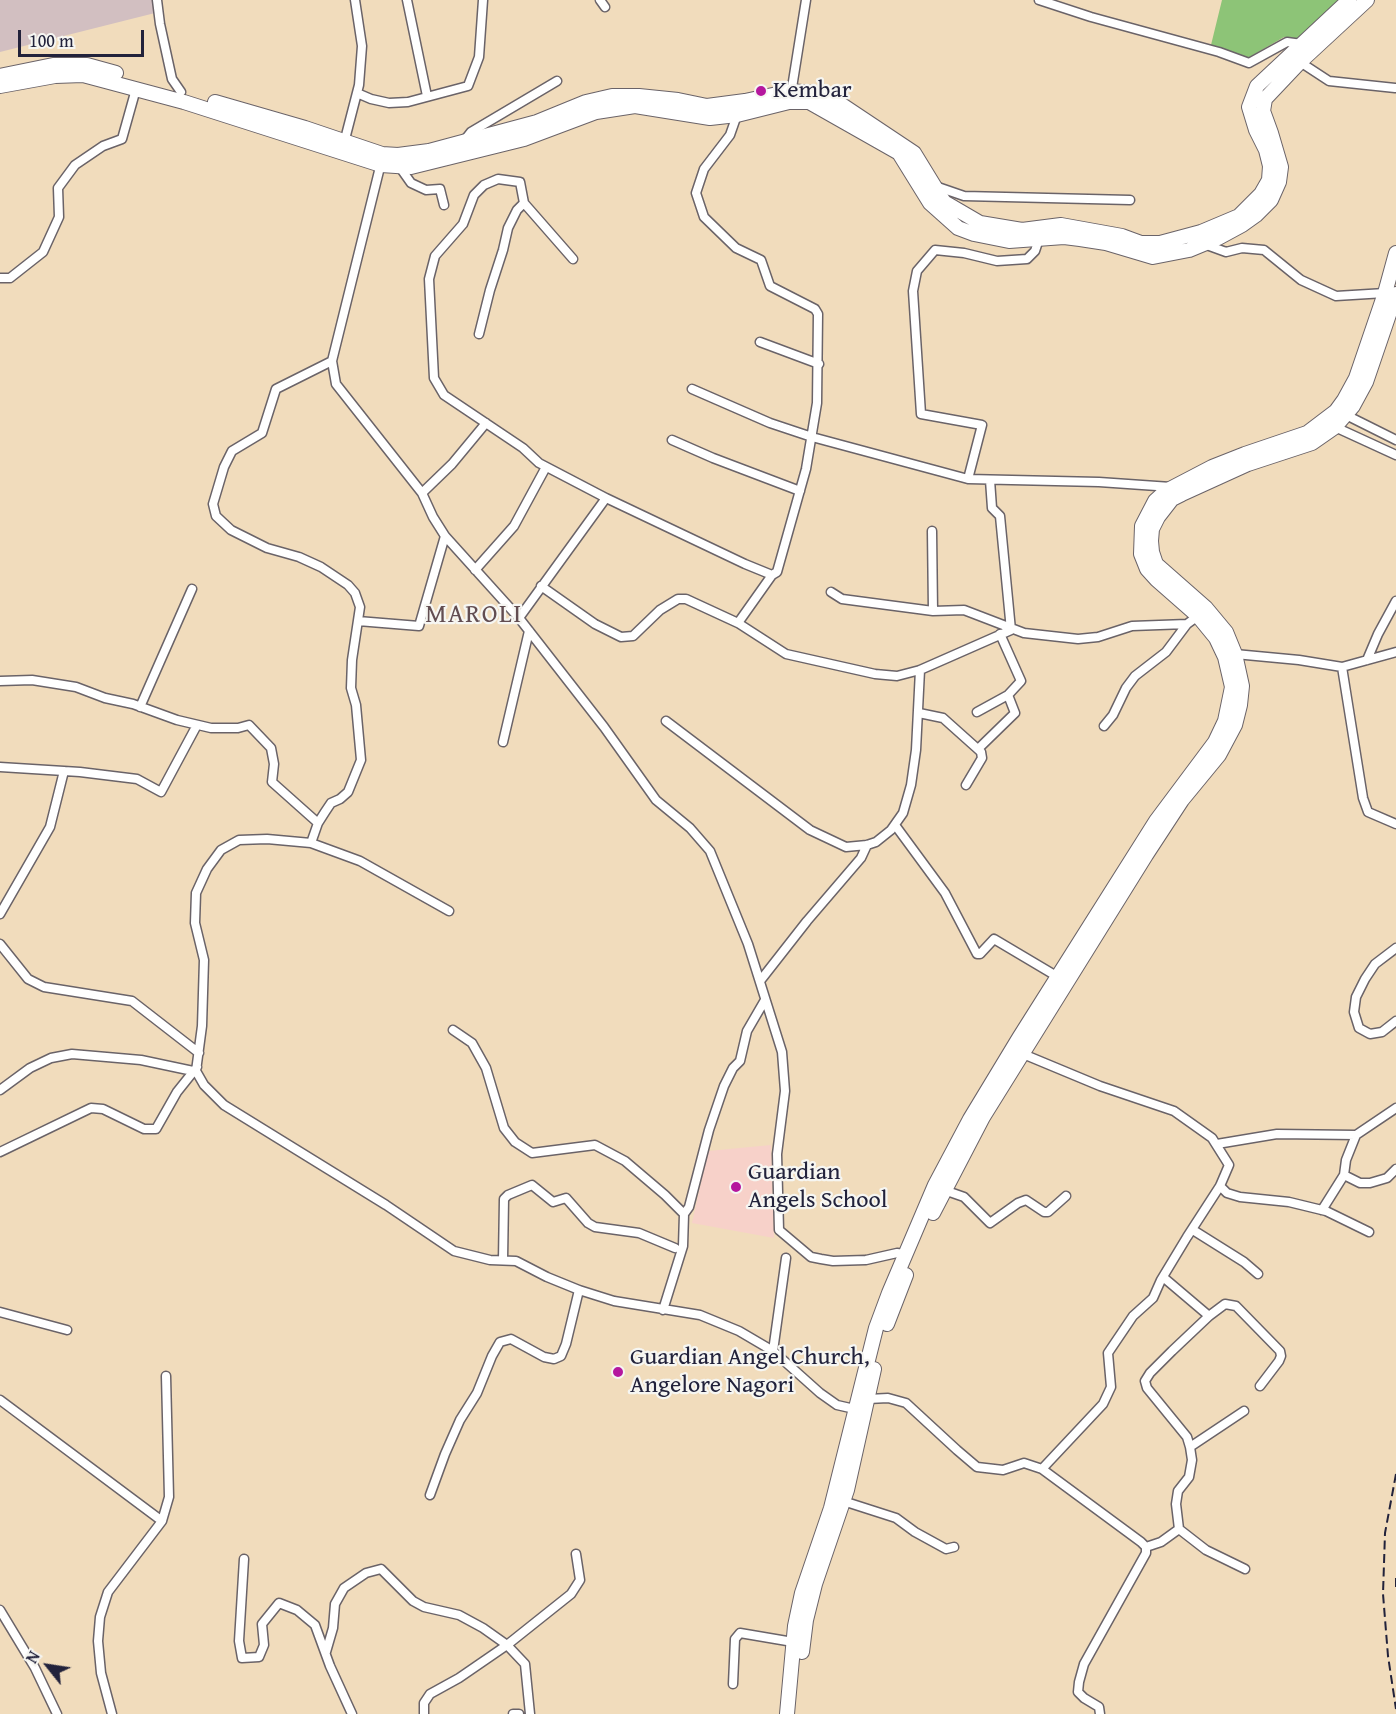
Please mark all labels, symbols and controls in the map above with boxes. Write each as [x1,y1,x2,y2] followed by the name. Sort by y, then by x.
[21,18,147,56] scale bar
[29,27,74,54] text: 100 m
[773,77,852,105] place label: Kembar
[754,84,768,98] marker: Kembar
[425,599,523,631] district label: MAROLI
[748,1159,887,1215] place label: Guardian Angels School
[729,1180,743,1194] marker: Guardian Angels School
[630,1344,870,1400] place label: Guardian Angel Church, Angelore Nagori
[611,1365,625,1379] marker: Guardian Angel Church, Angelore Nagori
[18,1636,78,1696] north arrow
[19,1646,45,1668] text: N

